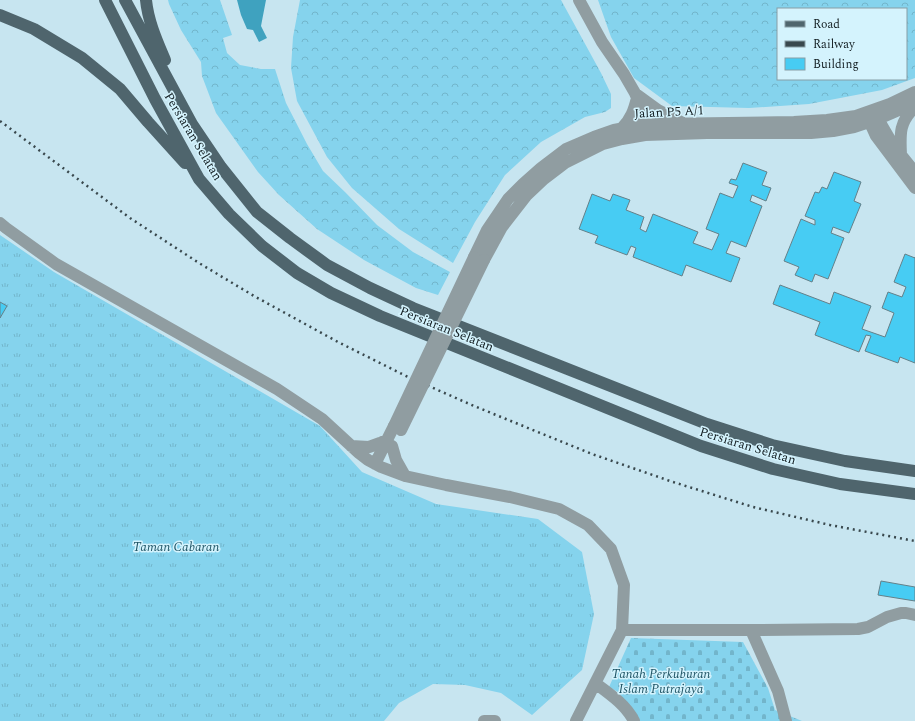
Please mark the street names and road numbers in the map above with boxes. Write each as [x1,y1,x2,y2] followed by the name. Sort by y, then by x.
[159,88,228,185] street label: Persiaran Selatan
[634,100,704,124] street label: Jalan P5 A/1
[396,301,497,357] street label: Persiaran Selatan
[697,422,799,470] street label: Persiaran Selatan

